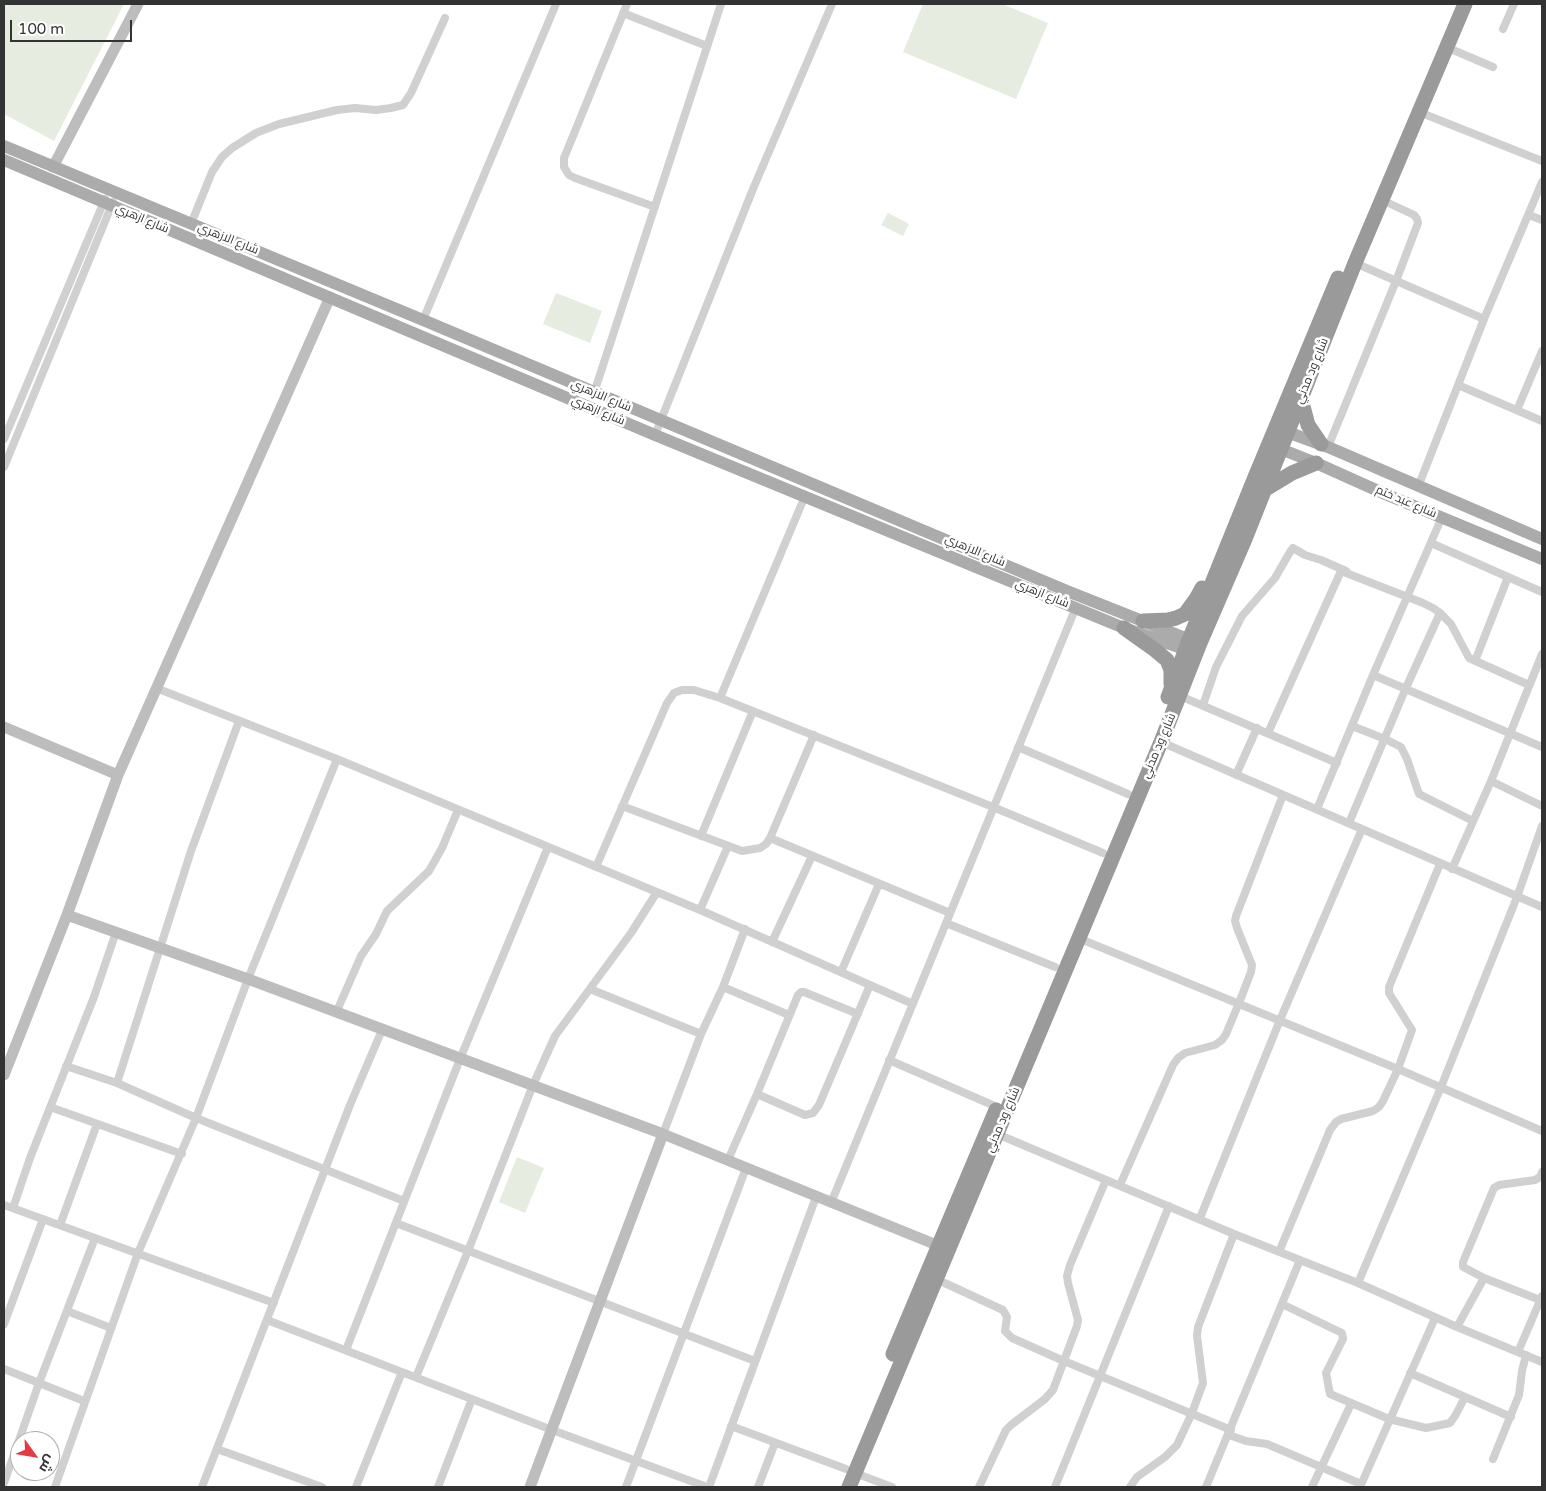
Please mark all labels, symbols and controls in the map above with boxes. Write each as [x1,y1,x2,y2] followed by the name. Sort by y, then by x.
[12,10,135,42] scale bar
[18,20,64,38] text: 100 m
[113,201,171,237] street label: شارع ازهري
[195,220,261,258] street label: شارع الازهري
[1292,336,1332,406] street label: شارع ود مدني
[569,377,633,415] street label: شارع الازهري
[569,393,627,429] street label: شارع ازهري
[1373,483,1439,521] street label: شارع عبد ختم
[943,532,1007,570] street label: شارع الازهري
[1013,577,1071,611] street label: شارع ازهري
[1139,711,1179,781] street label: شارع ود مدني
[983,1085,1023,1155] street label: شارع ود مدني
[10,1431,60,1481] north arrow
[35,1452,59,1476] text: ش

